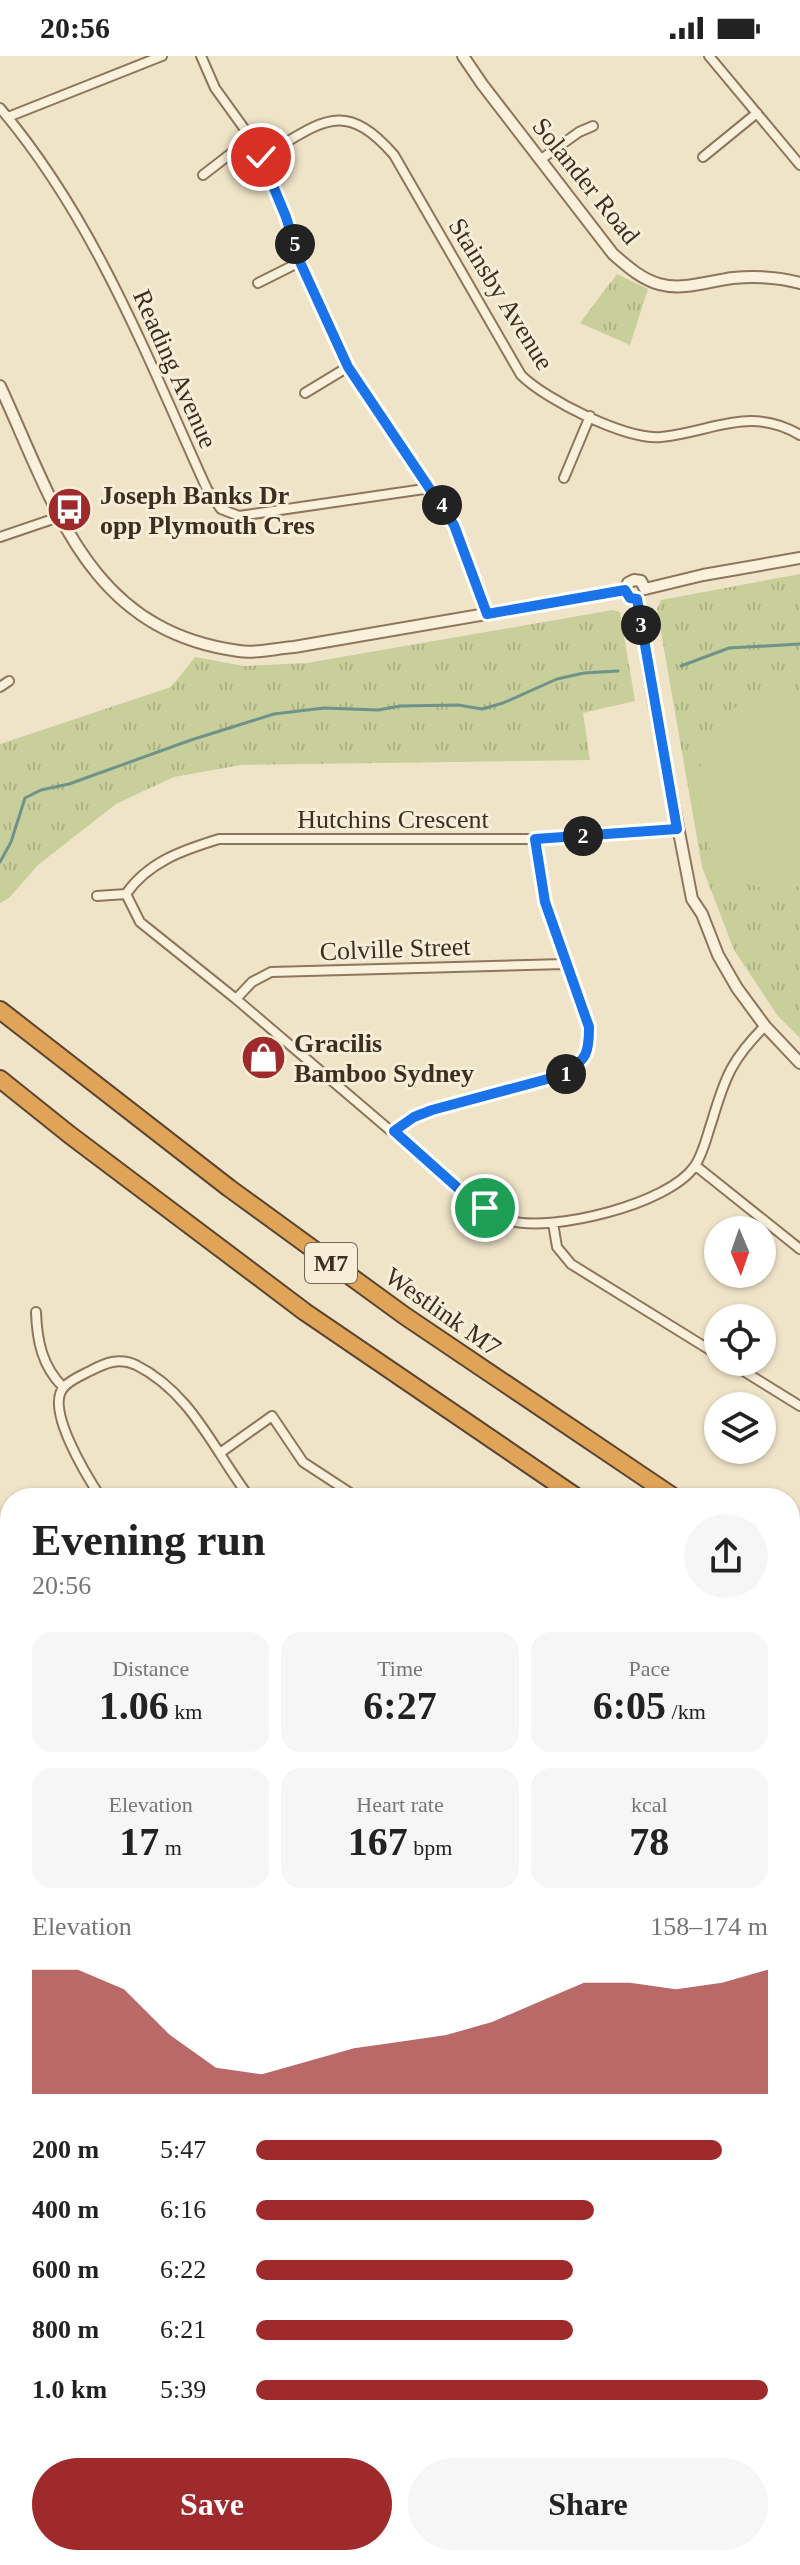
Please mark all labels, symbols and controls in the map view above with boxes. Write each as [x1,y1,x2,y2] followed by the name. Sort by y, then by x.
[40,11,110,44] text: 20:56
[526,112,646,250] street label: Solander Road
[227,123,295,191] pin
[239,135,283,179] icon: check
[443,213,559,375] street label: Stainsby Avenue
[275,224,315,264] pin: 5
[290,231,301,256] text: 5
[127,285,223,453] street label: Reading Avenue
[100,481,315,540] place label: Joseph Banks Dr opp Plymouth Cres
[422,485,462,525] pin: 4
[45,486,93,534] bus stop icon: Joseph Banks Dr opp Plymouth Cres
[437,492,448,517] text: 4
[621,605,661,645] pin: 3
[636,612,647,637] text: 3
[297,805,489,834] street label: Hutchins Crescent
[563,816,603,856] pin: 2
[578,823,589,848] text: 2
[319,932,472,966] street label: Colville Street
[294,1029,474,1088] place label: Gracilis Bamboo Sydney
[239,1034,287,1082] shop icon: Gracilis Bamboo Sydney
[546,1054,586,1094] pin: 1
[561,1061,572,1086] text: 1
[451,1174,519,1242] pin
[463,1186,507,1230] icon: arrive
[704,1216,776,1288] north arrow
[704,1216,776,1464] map controls
[305,1243,357,1283] road number: M7
[380,1262,506,1362] street label: Westlink M7
[704,1304,776,1376] button: locate
[704,1392,776,1464] button: layers
[684,1514,768,1598] button: share
[32,1516,266,1565] text: Evening run
[32,1571,91,1600] text: 20:56
[112,1656,189,1681] text: Distance
[377,1656,423,1681] text: Time
[629,1656,670,1681] text: Pace
[99,1683,169,1728] text: 1.06
[363,1683,437,1728] text: 6:27
[593,1683,666,1728] text: 6:05
[169,1699,202,1724] text: km
[666,1699,706,1724] text: /km
[109,1792,193,1817] text: Elevation
[356,1792,444,1817] text: Heart rate
[631,1792,668,1817] text: kcal
[119,1819,159,1864] text: 17
[348,1819,408,1864] text: 167
[629,1819,669,1864] text: 78
[159,1835,182,1860] text: m
[408,1835,452,1860] text: bpm
[32,1912,132,1941] text: Elevation
[650,1912,768,1941] text: 158–174 m
[32,2135,99,2164] text: 200 m
[160,2135,206,2164] text: 5:47
[32,2195,99,2224] text: 400 m
[160,2195,206,2224] text: 6:16
[32,2255,99,2284] text: 600 m
[160,2255,206,2284] text: 6:22
[32,2315,99,2344] text: 800 m
[160,2315,206,2344] text: 6:21
[32,2375,107,2404] text: 1.0 km
[160,2375,206,2404] text: 5:39
[32,2458,392,2550] button: Save
[408,2458,768,2550] button: Share

